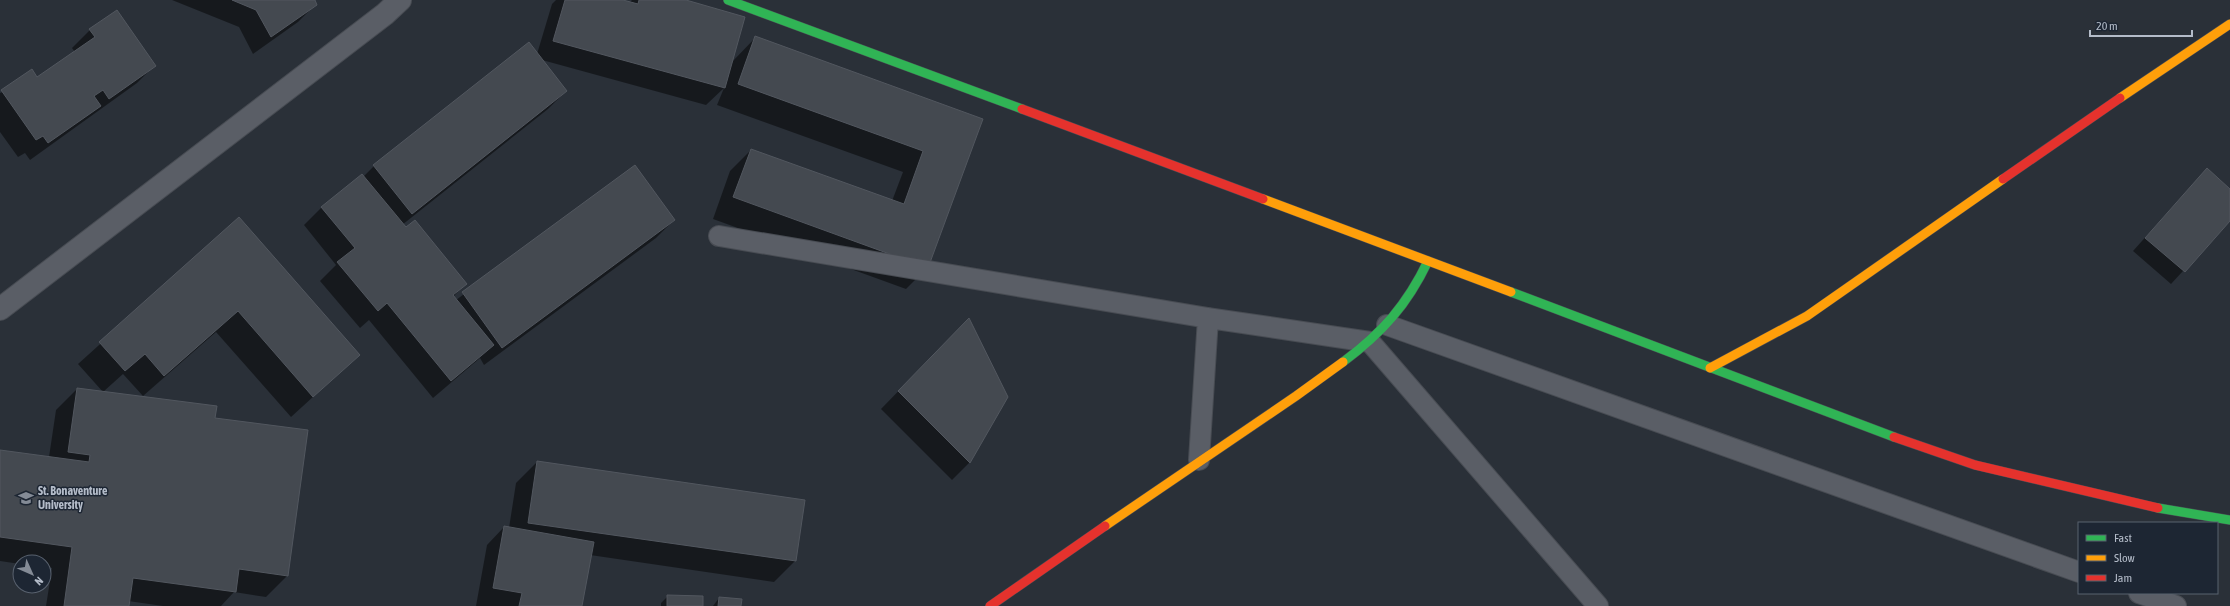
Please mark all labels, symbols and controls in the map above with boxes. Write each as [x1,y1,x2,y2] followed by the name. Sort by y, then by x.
[2090,12,2192,38] scale bar
[2096,19,2118,33] text: 20 m
[38,484,108,512] place label: St. Bonaventure University
[17,489,35,507] school or university icon: St. Bonaventure University
[2078,522,2218,594] legend
[2114,531,2132,545] text: Fast
[2114,551,2135,565] text: Slow
[12,554,52,594] north arrow
[2114,571,2132,585] text: Jam
[33,575,46,588] text: N

